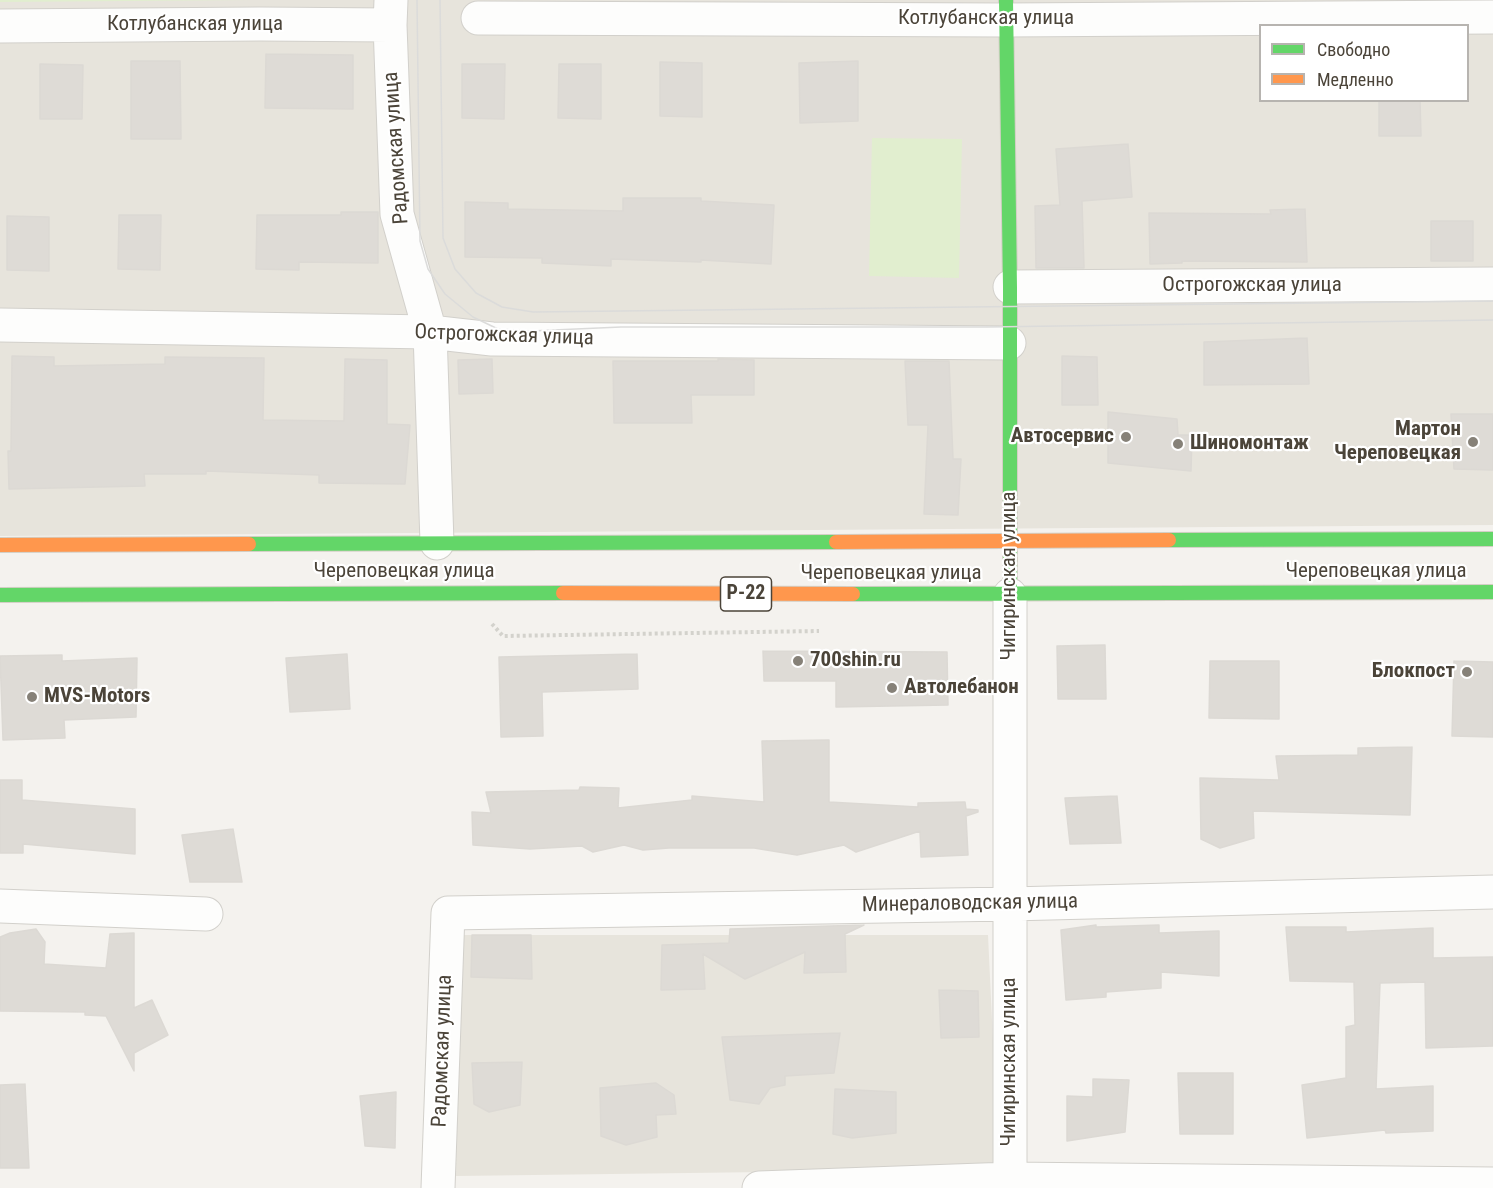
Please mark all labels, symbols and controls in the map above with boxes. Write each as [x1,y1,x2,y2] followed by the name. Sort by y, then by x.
[898,6,1074,32] street label: Котлубанская улица
[107,12,283,38] street label: Котлубанская улица
[1259,24,1469,102] legend
[1317,39,1390,60] text: Свободно
[1317,69,1394,90] text: Медленно
[379,71,415,225] street label: Радомская улица
[1162,273,1342,299] street label: Острогожская улица
[414,320,594,352] street label: Острогожская улица
[1334,417,1461,467] place label: Мартон Череповецкая
[1011,424,1114,450] place label: Автосервис
[1119,430,1133,444] marker: Автосервис
[1190,431,1309,457] place label: Шиномонтаж
[1466,435,1480,449] marker: Мартон Череповецкая
[1171,437,1185,451] marker: Шиномонтаж
[997,491,1023,661] street label: Чигиринская улица
[313,559,495,585] street label: Череповецкая улица
[1285,559,1467,585] street label: Череповецкая улица
[800,561,982,587] street label: Череповецкая улица
[720,577,771,611] road number: Р-22
[810,648,901,674] place label: 700shin.ru
[791,654,805,668] marker: 700shin.ru
[1372,659,1455,685] place label: Блокпост
[1460,665,1474,679] marker: Блокпост
[904,675,1019,701] place label: Автолебанон
[885,681,899,695] marker: Автолебанон
[44,684,150,710] place label: MVS-Motors
[25,690,39,704] marker: MVS-Motors
[862,890,1078,918] street label: Минераловодская улица
[428,974,458,1128] street label: Радомская улица
[997,977,1023,1147] street label: Чигиринская улица

